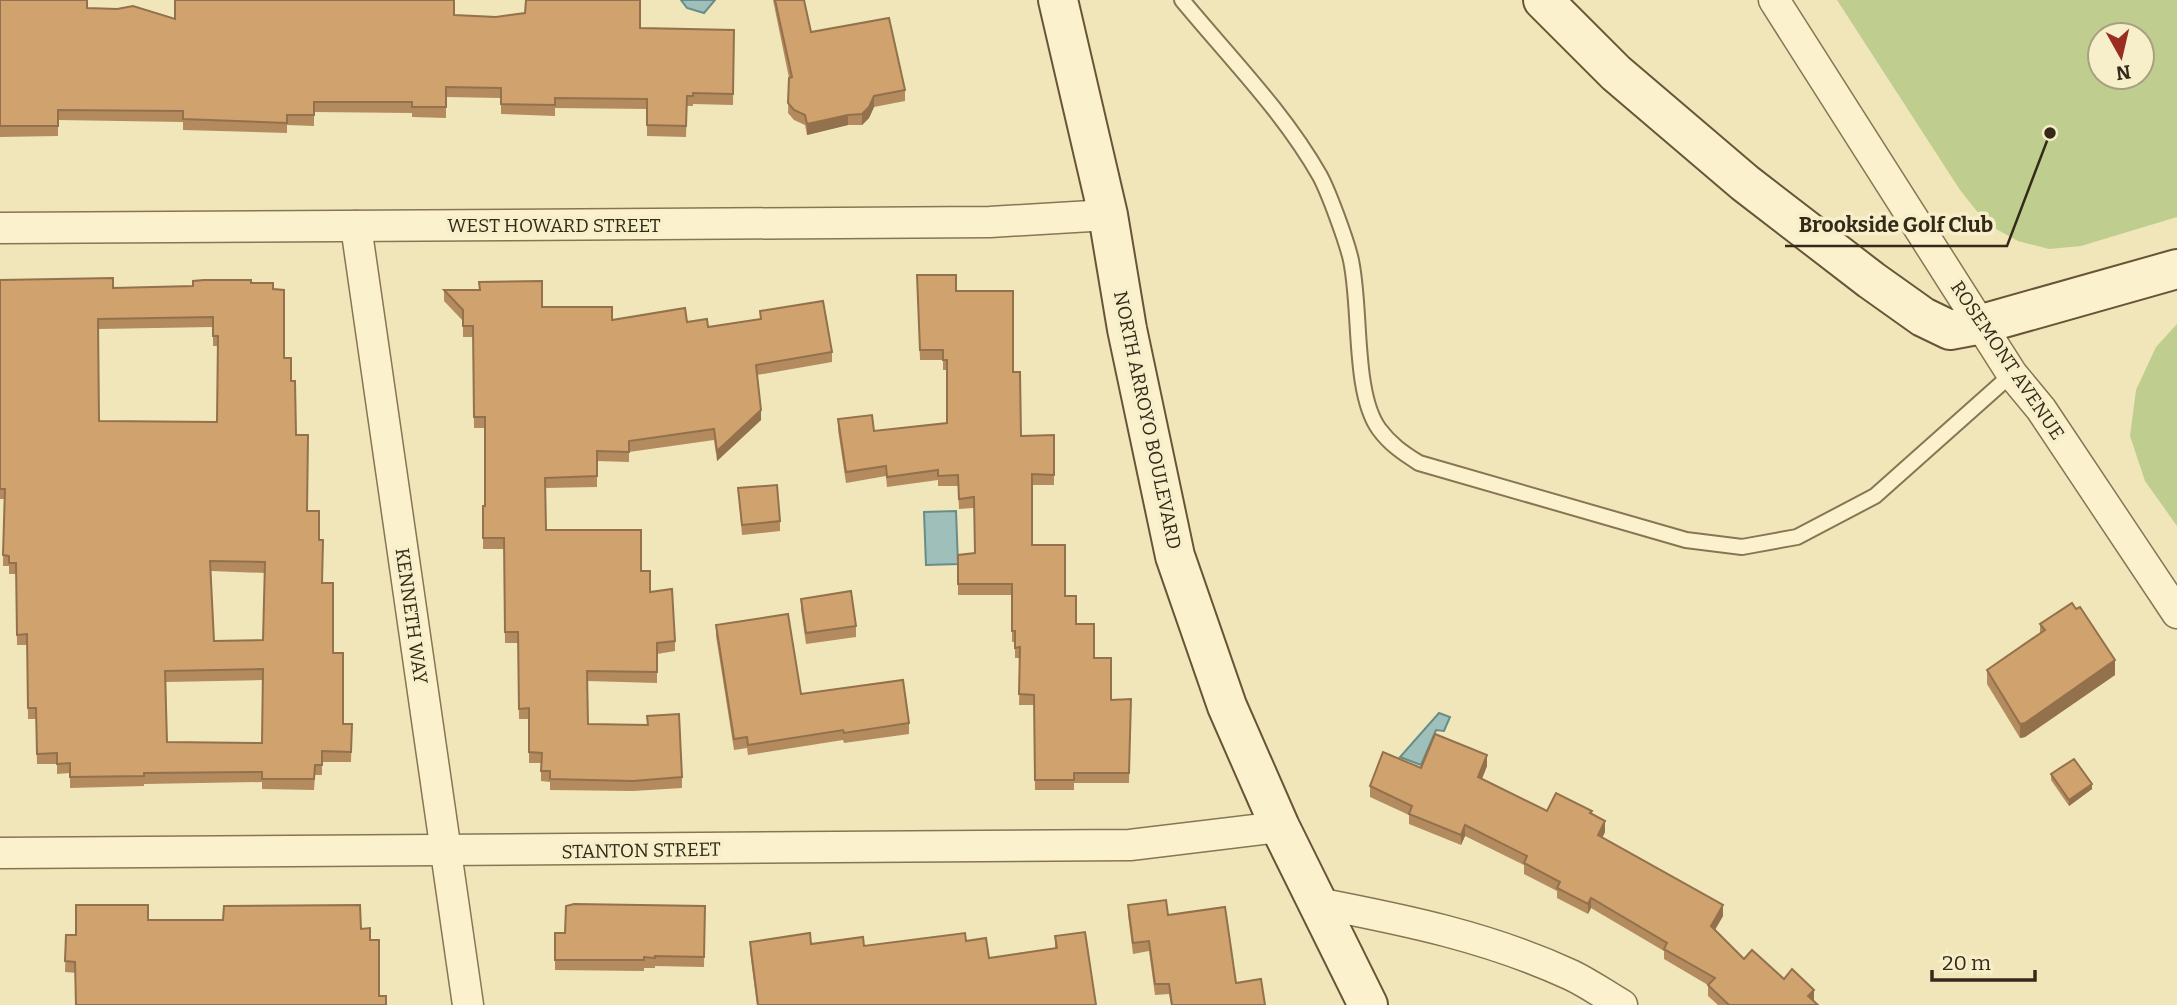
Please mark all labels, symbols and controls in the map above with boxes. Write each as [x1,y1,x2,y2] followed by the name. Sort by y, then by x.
[2086,21,2156,91] north arrow
[2114,60,2132,85] text: N
[1785,204,2007,246] callout: Brookside Golf Club
[1799,212,1993,238] text: Brookside Golf Club
[447,214,661,237] street label: WEST HOWARD STREET
[1946,276,2069,444] street label: ROSEMONT AVENUE
[1109,289,1186,551] street label: NORTH ARROYO BOULEVARD
[391,547,433,686] street label: KENNETH WAY
[561,838,721,863] street label: STANTON STREET
[1932,939,2035,983] scale bar
[1942,950,1991,976] text: 20 m

